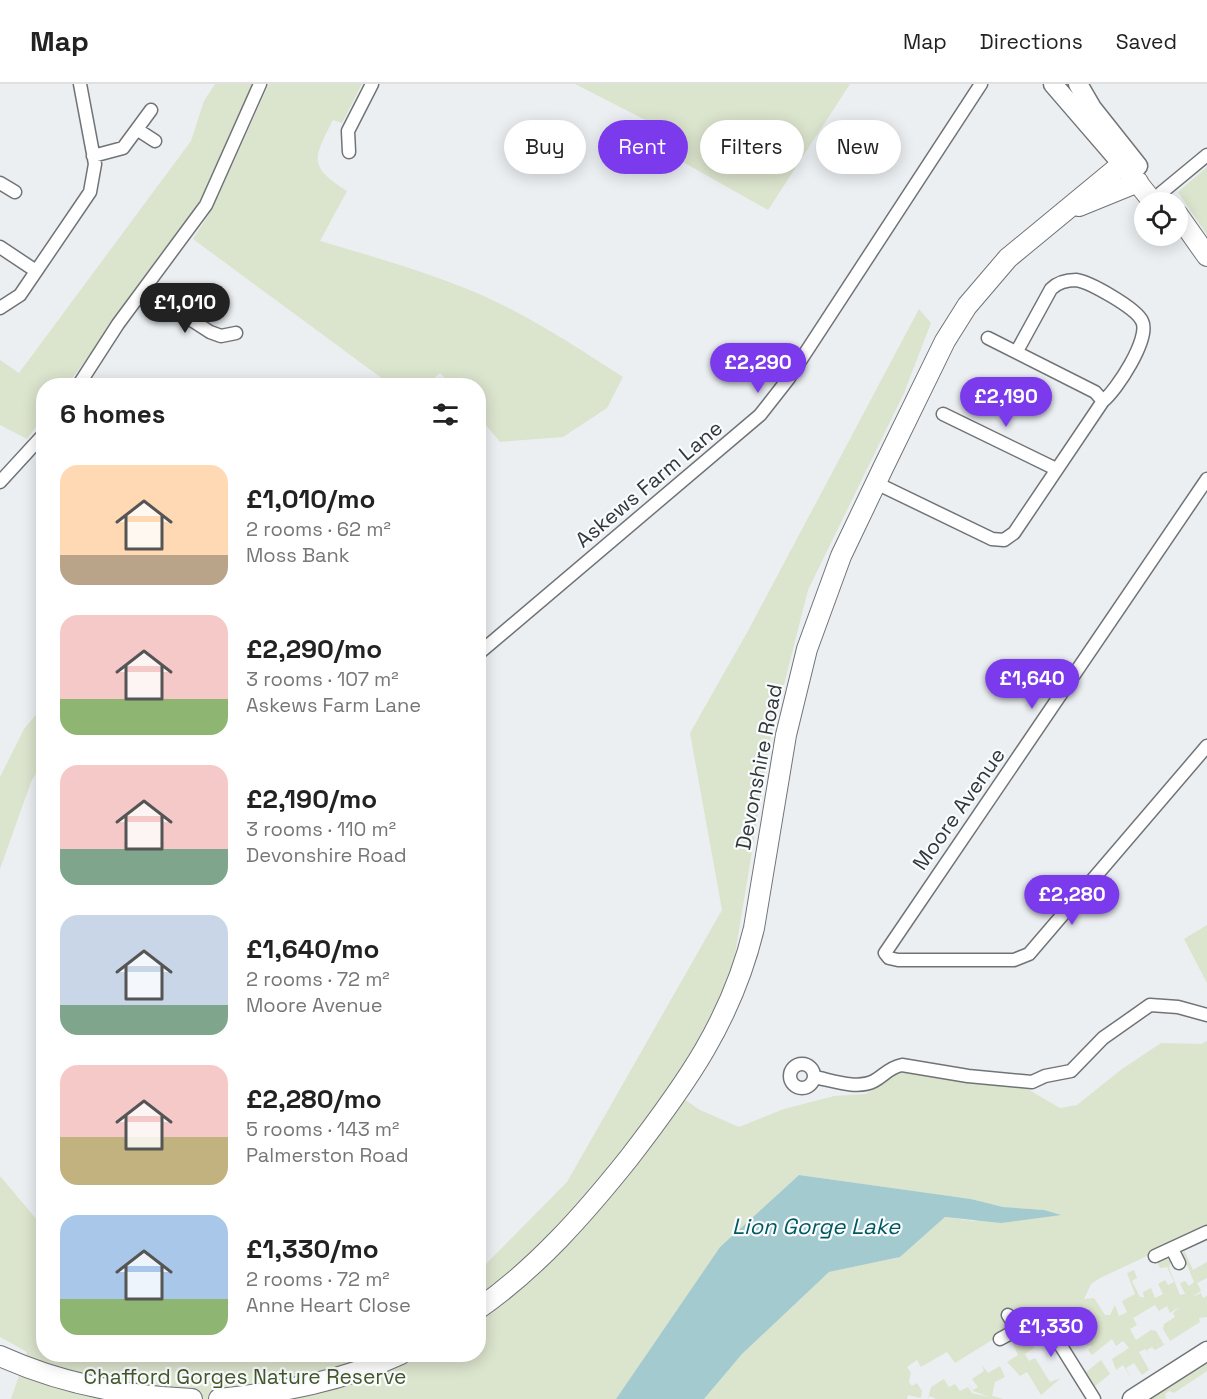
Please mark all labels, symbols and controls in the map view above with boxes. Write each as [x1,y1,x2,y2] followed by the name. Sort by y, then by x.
[30,23,89,59] text: Map
[903,28,947,55] text: Map
[980,28,1083,55] text: Directions
[1116,28,1177,55] text: Saved
[504,120,586,174] chip: Buy
[598,120,688,174] chip: Rent
[700,120,804,174] chip: Filters
[816,120,901,174] chip: New
[1134,192,1188,246] map controls
[1134,192,1188,246] button: locate
[136,283,234,334] pin: £1,010
[154,289,216,315] text: £1,010
[709,343,807,394] pin: £2,290
[724,349,792,375] text: £2,290
[957,377,1055,428] pin: £2,190
[974,383,1038,409] text: £2,190
[60,397,165,431] text: 6 homes
[429,398,462,431] icon: filters
[570,414,728,553] street label: Askews Farm Lane
[246,482,375,516] text: £1,010/mo
[108,489,180,561] icon: home
[246,516,391,542] text: 2 rooms · 62 m²
[246,542,350,568] text: Moss Bank
[246,632,382,666] text: £2,290/mo
[108,639,180,711] icon: home
[983,659,1081,710] pin: £1,640
[999,665,1065,691] text: £1,640
[246,666,399,692] text: 3 rooms · 107 m²
[729,682,788,852] street label: Devonshire Road
[246,692,421,718] text: Askews Farm Lane
[906,742,1011,875] street label: Moore Avenue
[246,782,377,816] text: £2,190/mo
[108,789,180,861] icon: home
[246,816,396,842] text: 3 rooms · 110 m²
[246,842,407,868] text: Devonshire Road
[1023,875,1121,926] pin: £2,280
[1038,881,1106,907] text: £2,280
[246,932,379,966] text: £1,640/mo
[108,939,180,1011] icon: home
[246,966,390,992] text: 2 rooms · 72 m²
[246,992,383,1018] text: Moore Avenue
[246,1082,382,1116] text: £2,280/mo
[108,1089,180,1161] icon: home
[246,1116,399,1142] text: 5 rooms · 143 m²
[246,1142,409,1168] text: Palmerston Road
[732,1212,901,1240] water label: Lion Gorge Lake
[246,1232,379,1266] text: £1,330/mo
[108,1239,180,1311] icon: home
[246,1266,390,1292] text: 2 rooms · 72 m²
[246,1292,411,1318] text: Anne Heart Close
[1002,1307,1100,1358] pin: £1,330
[1019,1313,1083,1339] text: £1,330
[83,1363,407,1390] park label: Chafford Gorges Nature Reserve

